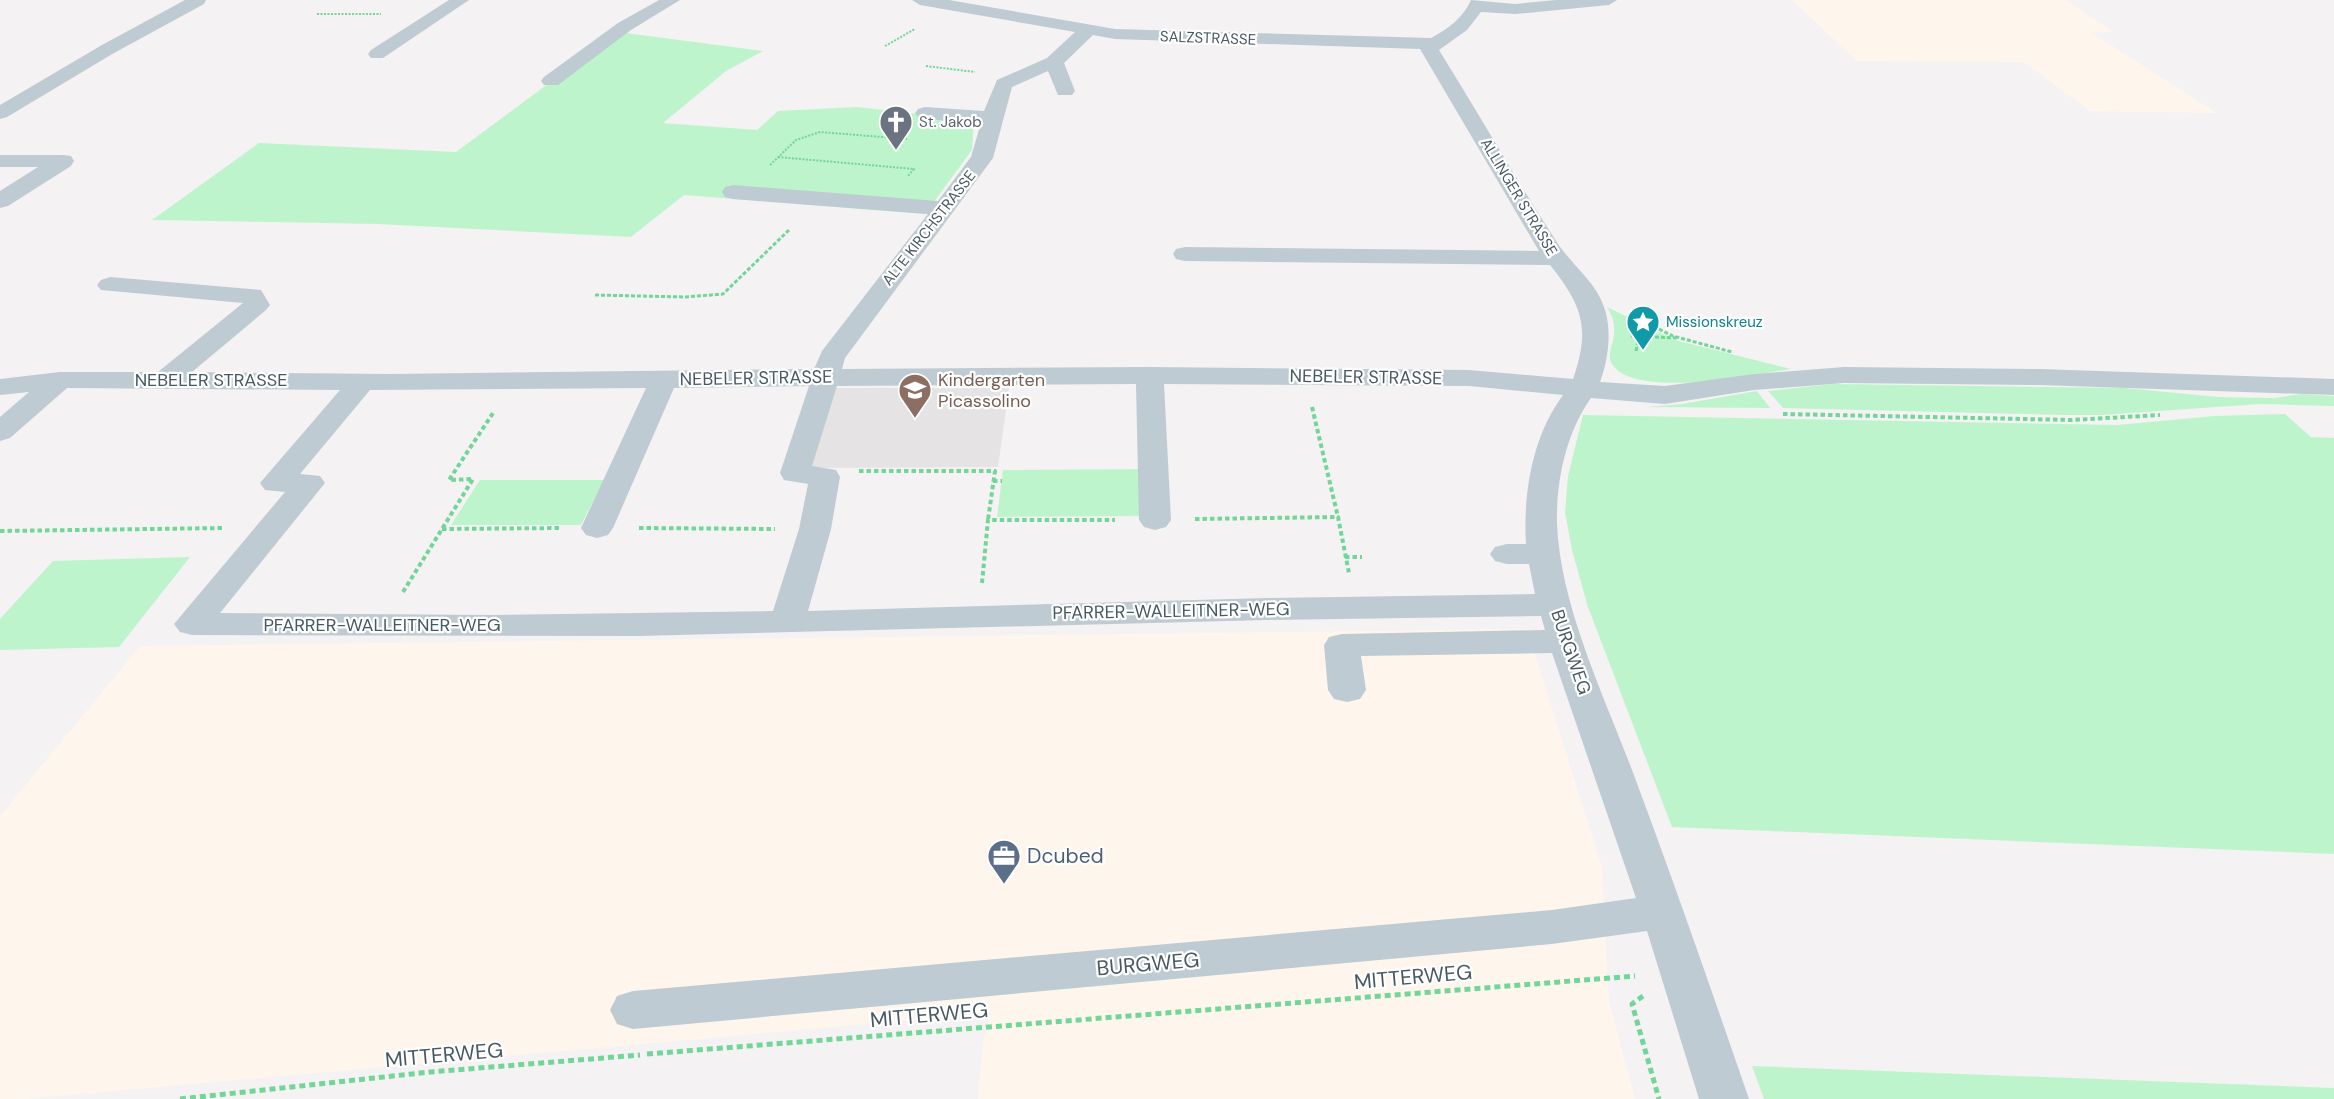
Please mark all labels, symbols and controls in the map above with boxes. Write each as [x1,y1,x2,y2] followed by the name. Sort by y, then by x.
[1160,26,1256,50] street label: SALZSTRASSE
[878,104,914,151] church icon: St. Jakob
[919,112,982,132] place label: St. Jakob
[1476,134,1562,260] street label: ALLINGER STRASSE
[878,166,980,290] street label: ALTE KIRCHSTRASSE
[1625,304,1661,351] place icon: Missionskreuz
[1666,312,1763,332] place label: Missionskreuz
[1289,364,1443,390] street label: NEBELER STRASSE
[679,365,833,391] street label: NEBELER STRASSE
[135,368,287,392] street label: NEBELER STRASSE
[938,368,1045,413] place label: Kindergarten Picassolino
[897,372,933,419] school or university icon: Kindergarten Picassolino
[1052,597,1290,625] street label: PFARRER-WALLEITNER-WEG
[1545,606,1597,698] street label: BURGWEG
[263,613,501,637] street label: PFARRER-WALLEITNER-WEG
[986,838,1022,885] office icon: Dcubed
[1027,842,1104,870] place label: Dcubed
[1096,946,1200,982] street label: BURGWEG
[1353,958,1473,996] street label: MITTERWEG
[869,996,989,1034] street label: MITTERWEG
[384,1036,504,1074] street label: MITTERWEG

